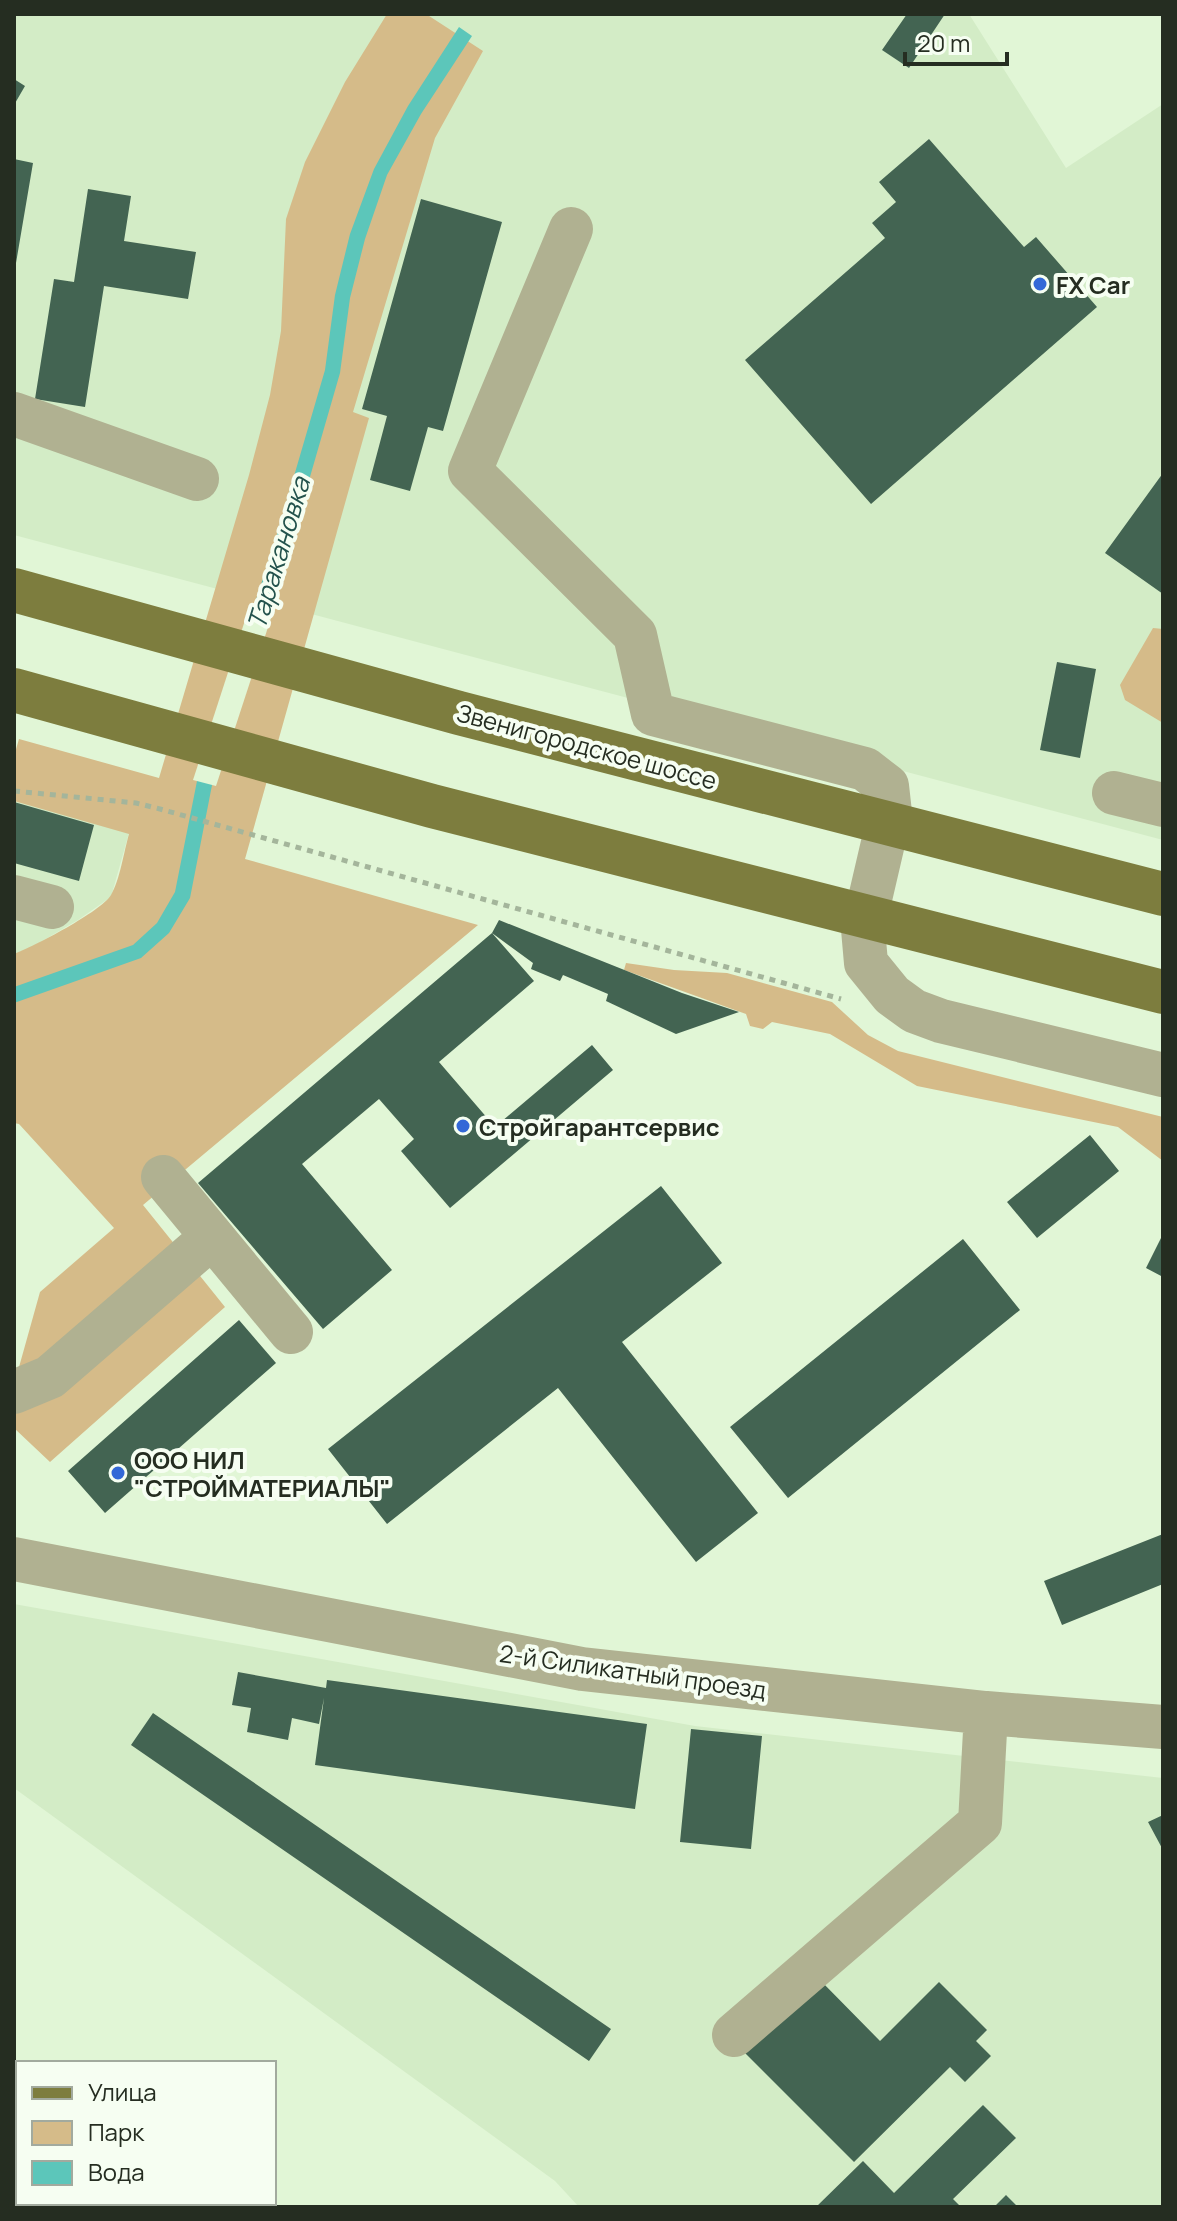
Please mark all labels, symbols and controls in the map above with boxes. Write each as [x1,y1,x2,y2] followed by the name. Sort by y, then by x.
[905,16,1007,66] scale bar
[917,26,970,59] text: 20 m
[1056,268,1130,301] place label: FX Car
[1031,275,1049,293] marker: FX Car
[238,471,319,633] water label: Таракановка
[454,695,720,797] street label: Звенигородское шоссе
[479,1110,720,1143] place label: Стройгарантсервис
[454,1117,472,1135] marker: Стройгарантсервис
[134,1443,391,1504] place label: ООО НИЛ "СТРОЙМАТЕРИАЛЫ"
[109,1464,127,1482] marker: ООО НИЛ "СТРОЙМАТЕРИАЛЫ"
[498,1636,768,1706] street label: 2-й Силикатный проезд
[16,2061,276,2205] legend
[88,2075,157,2108] text: Улица
[88,2115,145,2148] text: Парк
[88,2155,145,2188] text: Вода

